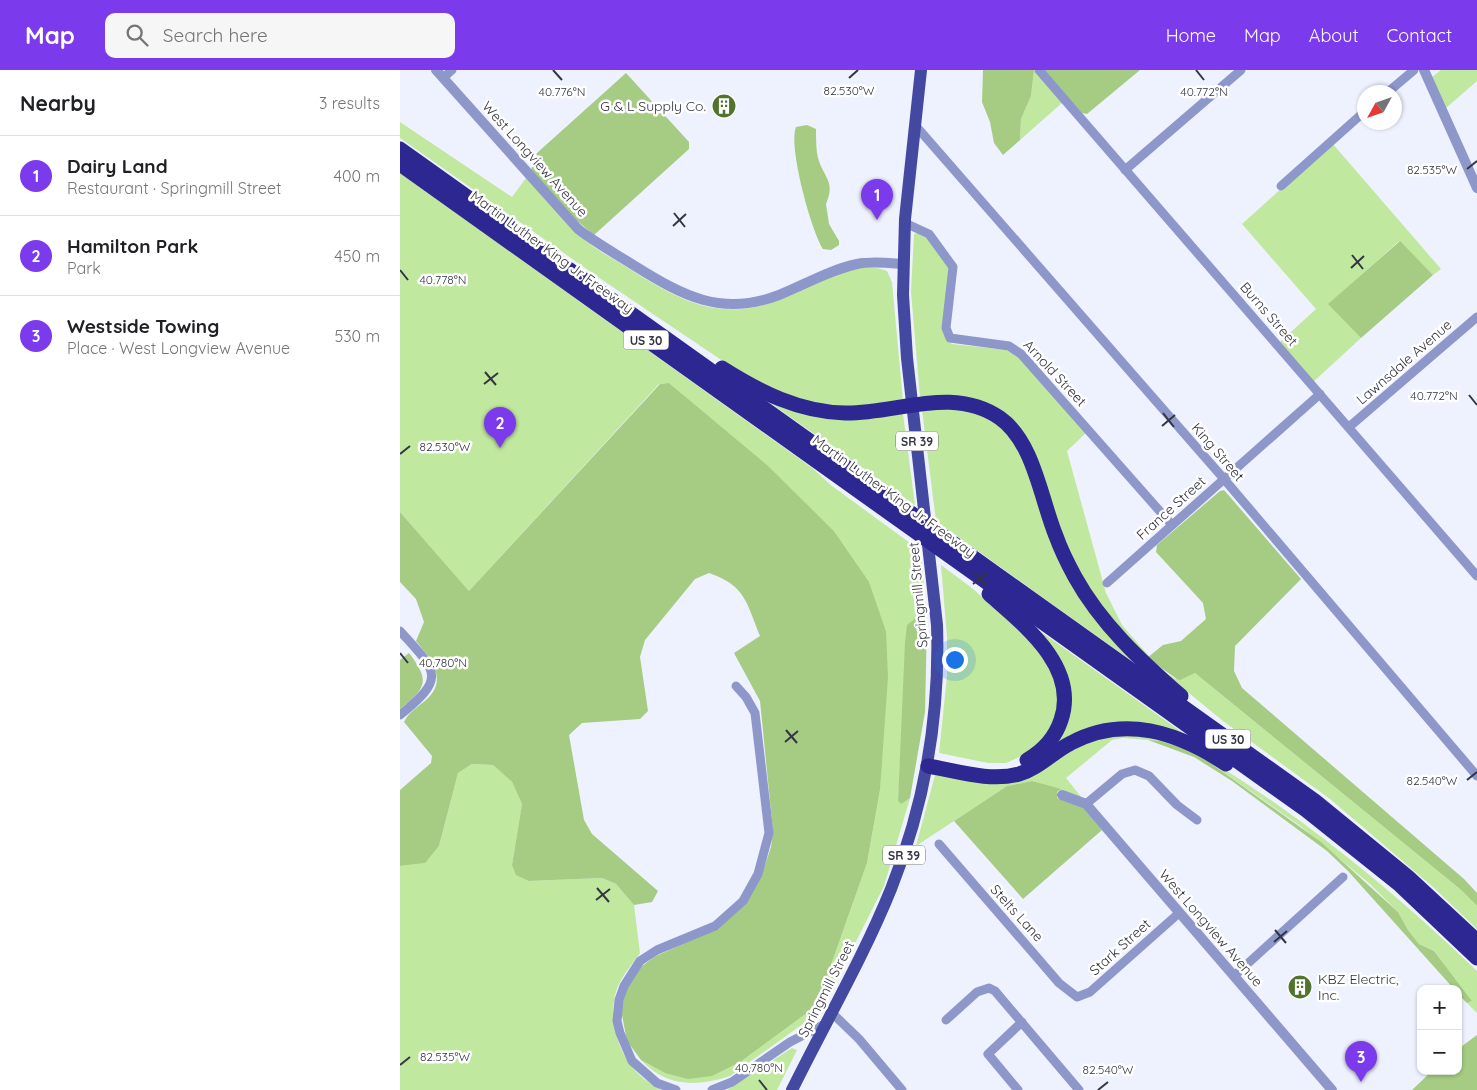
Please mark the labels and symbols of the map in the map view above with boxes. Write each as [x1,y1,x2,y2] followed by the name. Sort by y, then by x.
[824,83,875,98] text: 82.530°W
[539,84,585,99] text: 40.776°N
[1180,84,1228,99] text: 40.772°N
[1357,85,1402,130] north arrow
[711,93,737,119] building icon: G & L Supply Co.
[478,97,592,221] street label: West Longview Avenue
[600,97,706,115] place label: G & L Supply Co.
[1407,162,1458,177] text: 82.535°W
[861,179,893,220] pin: 1
[467,187,637,317] street label: Martin Luther King Jr. Freeway
[419,272,467,287] text: 40.778°N
[1236,278,1302,350] street label: Burns Street
[1353,316,1456,408] street label: Lawnsdale Avenue
[624,330,668,350] road number: US 30
[1020,336,1091,410] street label: Arnold Street
[1410,388,1458,403] text: 40.772°N
[484,407,516,448] pin: 2
[1188,419,1248,485] street label: King Street
[809,431,979,561] street label: Martin Luther King Jr. Freeway
[896,432,938,451] road number: SR 39
[420,439,471,454] text: 82.530°W
[1133,472,1209,544] street label: France Street
[904,541,932,649] street label: Springmill Street
[942,647,968,673] your location
[419,655,467,670] text: 40.780°N
[1206,730,1250,749] road number: US 30
[1407,773,1458,788] text: 82.540°W
[883,846,925,864] road number: SR 39
[1155,866,1267,990] street label: West Longview Avenue
[987,881,1047,945] street label: Stelts Lane
[1086,915,1154,979] street label: Stark Street
[794,938,858,1040] street label: Springmill Street
[1318,970,1399,1004] place label: KBZ Electric, Inc.
[1287,974,1313,1000] building icon: KBZ Electric, Inc.
[1345,1041,1377,1082] pin: 3
[420,1049,471,1064] text: 82.535°W
[735,1060,783,1075] text: 40.780°N
[1083,1062,1134,1077] text: 82.540°W

